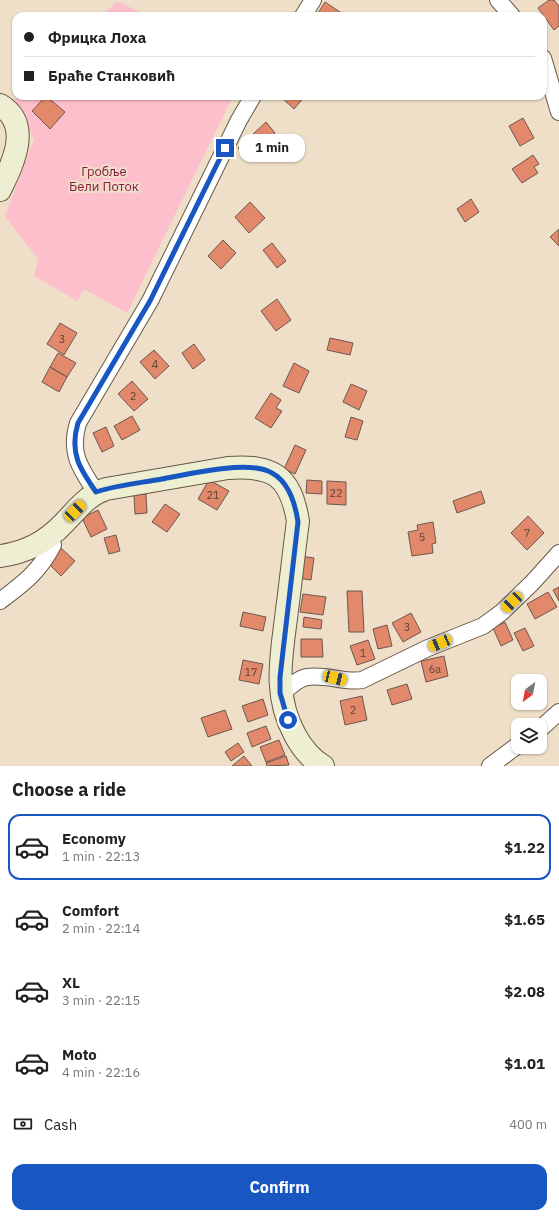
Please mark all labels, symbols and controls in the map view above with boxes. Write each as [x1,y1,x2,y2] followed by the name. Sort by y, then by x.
[48,28,146,47] text: Фрицка Лоха
[48,66,175,85] text: Браће Станковић
[239,134,305,162] callout: 1 min
[216,139,234,157] route end
[255,139,289,156] text: 1 min
[69,163,139,195] park label: Гробље Бели Поток
[59,332,65,346] house number: 3
[152,357,159,371] house number: 4
[130,389,136,403] house number: 2
[329,486,343,500] house number: 22
[206,488,220,502] house number: 21
[62,498,88,524] car
[524,526,530,540] house number: 7
[419,530,425,544] house number: 5
[499,589,525,615] car
[404,620,410,634] house number: 3
[427,633,453,653] car
[360,646,367,660] house number: 1
[429,662,441,676] house number: 6a
[244,665,258,679] house number: 17
[322,669,348,687] car
[511,674,547,710] north arrow
[511,674,547,754] map controls
[350,703,356,717] house number: 2
[279,711,297,729] route start
[511,718,547,754] button: layers
[12,778,126,801] text: Choose a ride
[14,829,50,865] icon: car
[62,829,126,848] text: Economy
[504,838,545,857] text: $1.22
[62,848,140,865] text: 1 min · 22:13
[14,901,50,937] icon: car
[62,901,119,920] text: Comfort
[504,910,545,929] text: $1.65
[62,920,140,937] text: 2 min · 22:14
[14,973,50,1009] icon: car
[62,973,80,992] text: XL
[504,982,545,1001] text: $2.08
[62,992,140,1009] text: 3 min · 22:15
[14,1045,50,1081] icon: car
[62,1045,97,1064] text: Moto
[504,1054,545,1073] text: $1.01
[62,1064,140,1081] text: 4 min · 22:16
[12,1113,34,1135] icon: cash
[44,1115,77,1134] text: Cash
[509,1116,547,1133] text: 400 m
[12,1164,547,1210] button: Confirm

